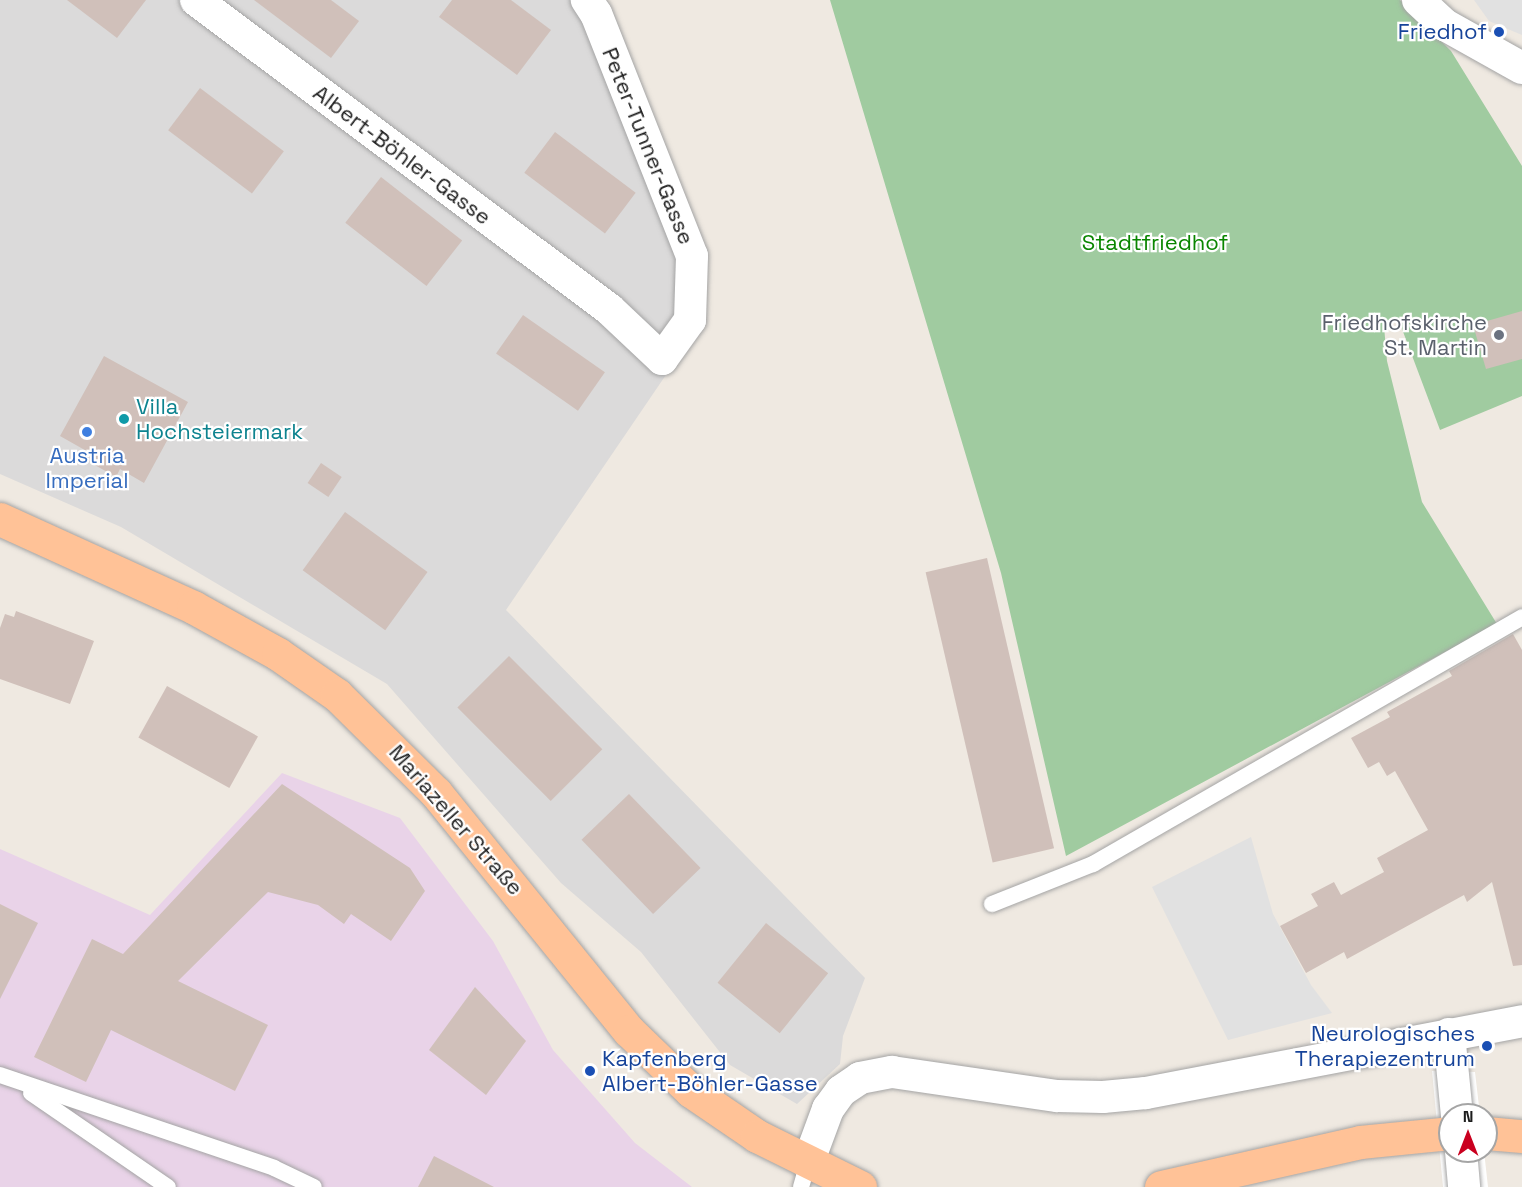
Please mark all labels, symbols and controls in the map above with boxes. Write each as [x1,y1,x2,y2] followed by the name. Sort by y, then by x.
[1398,19,1487,45] place label: Friedhof
[1492,25,1506,39] marker: Friedhof
[596,44,700,248] street label: Peter-Tunner-Gasse
[308,80,496,230] street label: Albert-Böhler-Gasse
[1082,230,1228,256] park label: Stadtfriedhof
[1322,309,1487,360] place label: Friedhofskirche St. Martin
[1492,328,1506,342] marker: Friedhofskirche St. Martin
[136,393,303,445] place label: Villa Hochsteiermark
[117,412,131,426] marker: Villa Hochsteiermark
[80,425,94,439] marker: Austria Imperial
[45,442,129,494] place label: Austria Imperial
[383,739,529,901] street label: Mariazeller Straße
[1295,1020,1475,1072] place label: Neurologisches Therapiezentrum
[1480,1039,1494,1053] marker: Neurologisches Therapiezentrum
[602,1045,818,1096] place label: Kapfenberg Albert-Böhler-Gasse
[583,1064,597,1078] marker: Kapfenberg Albert-Böhler-Gasse
[1438,1103,1498,1163] north arrow
[1463,1106,1473,1127] text: N

